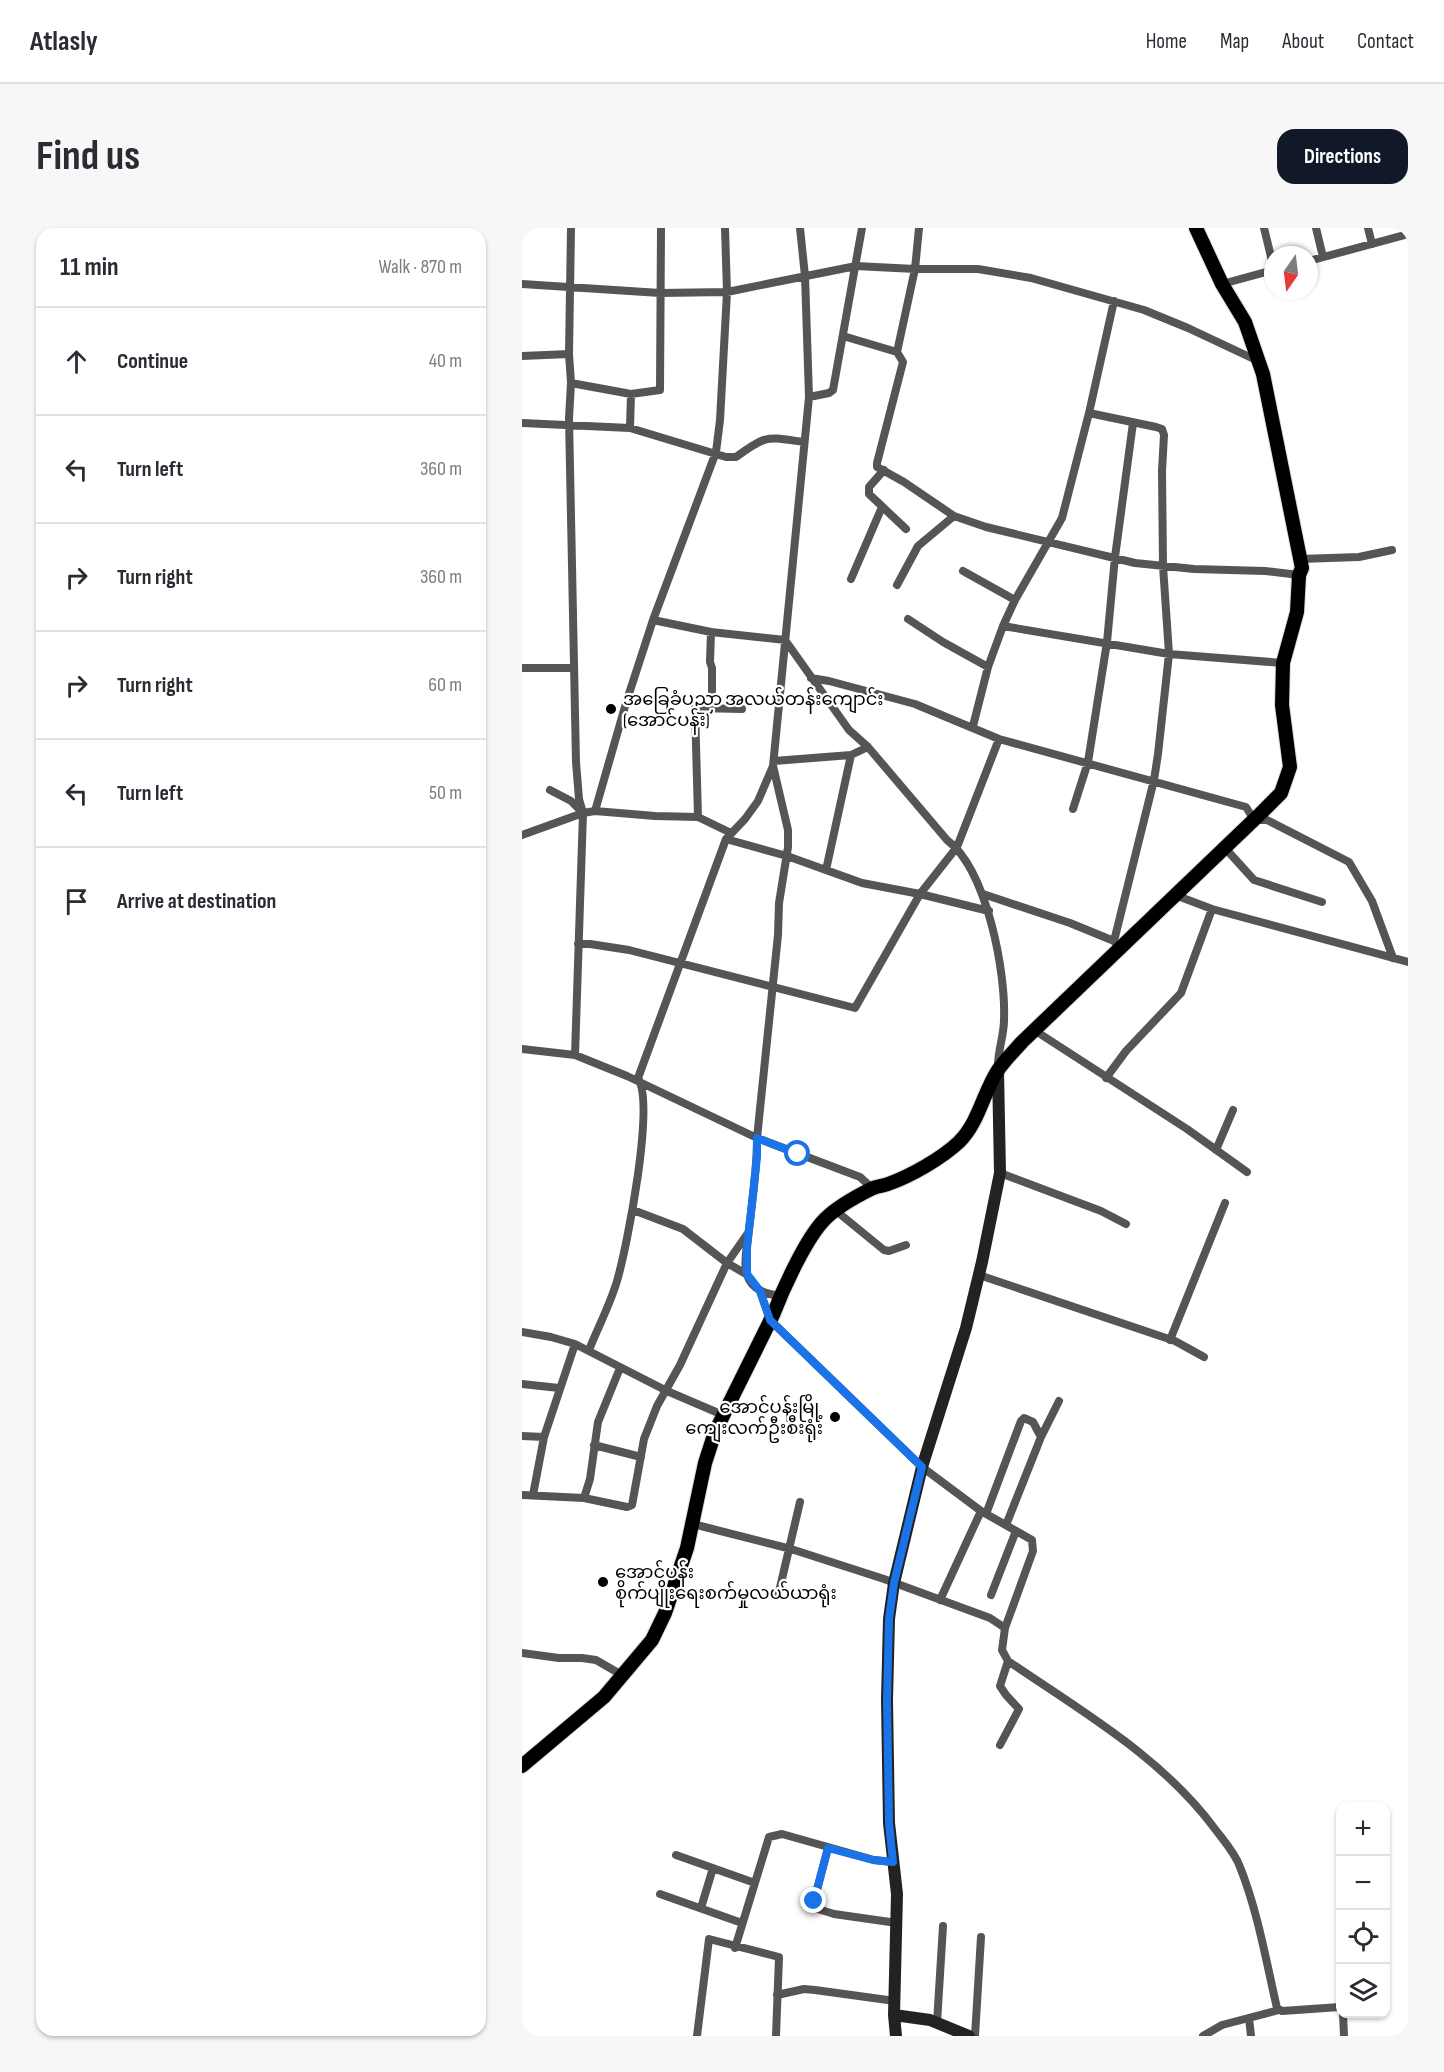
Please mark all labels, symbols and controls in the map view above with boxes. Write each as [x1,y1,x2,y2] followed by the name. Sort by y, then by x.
[30,25,98,58] text: Atlasly
[1146,29,1187,54] text: Home
[1220,29,1249,54] text: Map
[1282,29,1324,54] text: About
[1357,29,1414,54] text: Contact
[1277,129,1408,184] button: Directions
[36,131,140,182] text: Find us
[1264,246,1318,300] north arrow
[60,252,119,283] text: 11 min
[379,255,462,279] text: Walk · 870 m
[60,345,93,378] icon: ahead
[117,348,188,375] text: Continue
[429,349,462,373] text: 40 m
[60,453,93,486] icon: left
[117,456,183,483] text: Turn left
[420,457,462,481] text: 360 m
[60,561,93,594] icon: right
[117,564,193,591] text: Turn right
[420,565,462,589] text: 360 m
[60,669,93,702] icon: right
[117,672,193,699] text: Turn right
[428,673,462,697] text: 60 m
[623,686,884,735] place label: အခြေခံပညာ အလယ်တန်းကျောင်း (အောင်ပန်း)
[604,702,618,716] marker: အခြေခံပညာ အလယ်တန်းကျောင်း (အောင်ပန်း)
[60,777,93,810] icon: left
[117,780,183,807] text: Turn left
[429,781,462,805] text: 50 m
[60,885,93,918] icon: arrive
[117,888,276,915] text: Arrive at destination
[784,1140,810,1166] route start
[685,1393,823,1443] place label: အောင်ပန်းမြို့ ကျေးလက်ဦးစီးရုံး
[828,1410,842,1424] marker: အောင်ပန်းမြို့ ကျေးလက်ဦးစီးရုံး
[615,1559,837,1608] place label: အောင်ပန်း စိုက်ပျိုးရေးစက်မှုလယ်ယာရုံး
[596,1575,610,1589] marker: အောင်ပန်း စိုက်ပျိုးရေးစက်မှုလယ်ယာရုံး
[1336,1802,1390,2018] map controls
[1336,1802,1390,1856] button: +
[1336,1856,1390,1910] button: −
[800,1887,826,1913] route end
[1336,1910,1390,1964] button: locate
[1336,1964,1390,2018] button: layers

